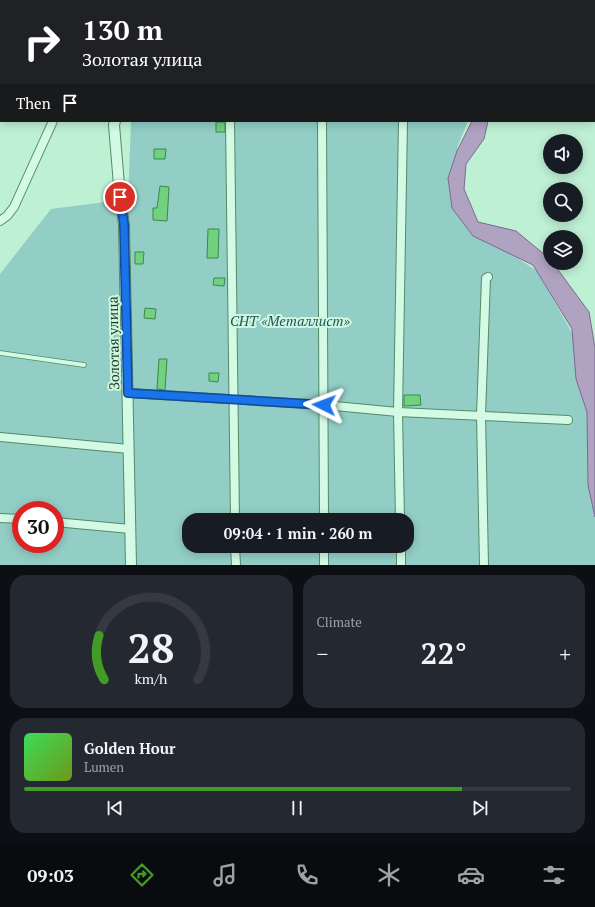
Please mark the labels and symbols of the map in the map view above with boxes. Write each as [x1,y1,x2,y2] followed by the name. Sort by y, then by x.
[103,180,137,214] pin
[103,296,123,390] street label: Золотая улица
[230,311,351,330] park label: СНТ «Металлист»
[303,384,345,426] position arrow
[12,501,64,553] speed limit sign: 30

